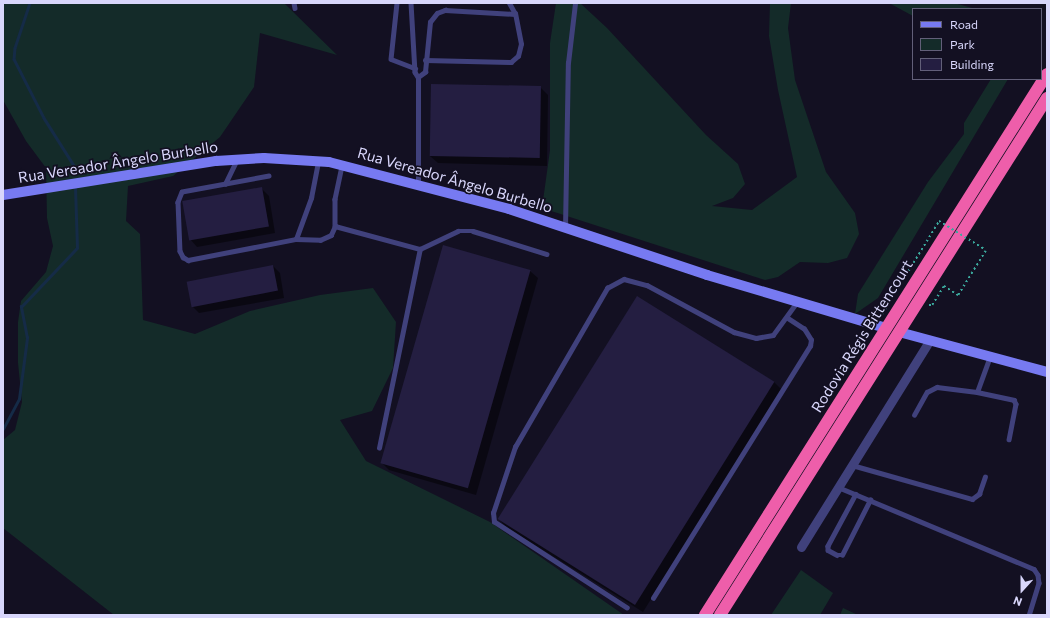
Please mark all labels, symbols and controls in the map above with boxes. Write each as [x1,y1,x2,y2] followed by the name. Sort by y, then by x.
[912,8,1042,80] legend
[950,17,978,31] text: Road
[950,37,975,51] text: Park
[950,57,994,71] text: Building
[17,137,219,187] street label: Rua Vereador Ângelo Burbello
[355,143,555,217] street label: Rua Vereador Ângelo Burbello
[808,256,916,416] street label: Rodovia Régis Bittencourt
[1002,570,1042,610] north arrow
[1011,594,1024,609] text: N

